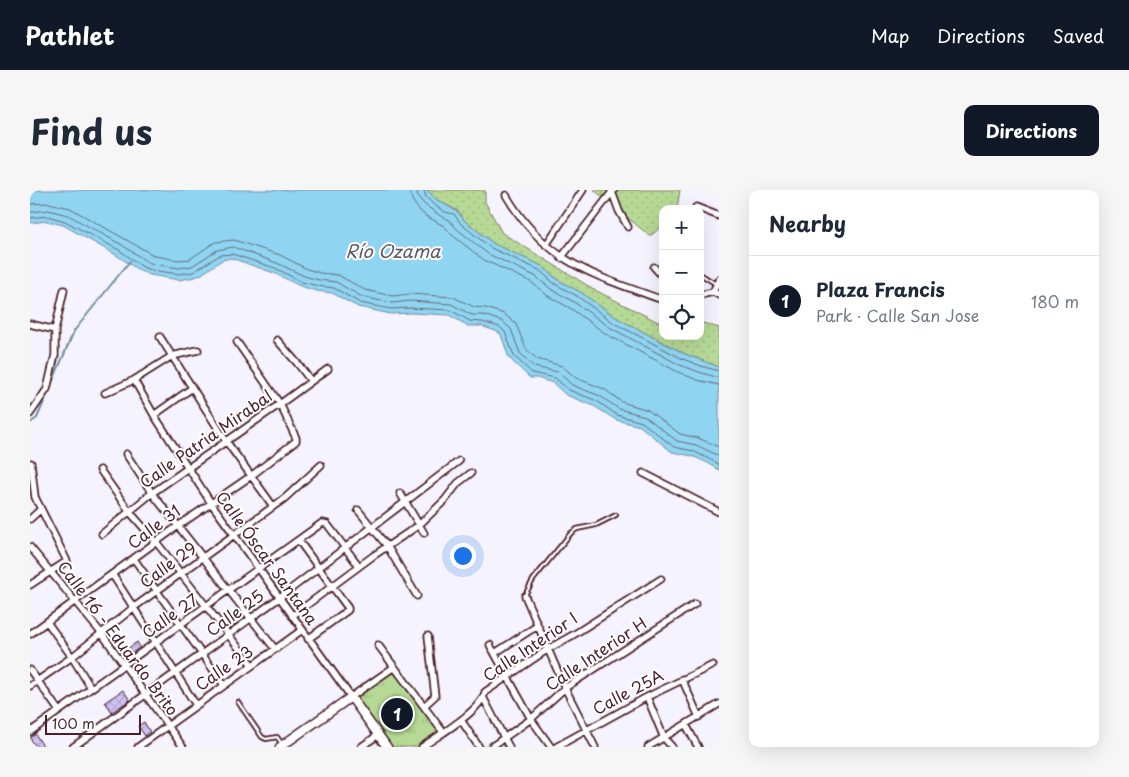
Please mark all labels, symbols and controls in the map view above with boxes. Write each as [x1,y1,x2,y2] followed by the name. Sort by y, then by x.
[25,17,115,53] text: Pathlet
[871,22,909,49] text: Map
[937,22,1025,49] text: Directions
[1053,22,1104,49] text: Saved
[30,104,152,157] text: Find us
[964,105,1099,156] button: Directions
[659,205,704,340] map controls
[659,205,704,250] button: +
[769,207,846,239] text: Nearby
[346,237,441,264] water label: Río Ozama
[659,250,704,295] button: −
[816,275,945,303] text: Plaza Francis
[781,289,789,313] text: 1
[1031,289,1079,313] text: 180 m
[659,295,704,340] button: locate
[816,303,979,327] text: Park · Calle San Jose
[134,383,277,493] street label: Calle Patria Mirabal
[211,486,325,629] street label: Calle Óscar Santana
[122,498,185,554] street label: Calle 31
[134,535,201,593] street label: Calle 29
[450,543,476,569] your location
[53,555,185,720] street label: Calle 16 - Eduardo Brito
[201,583,268,641] street label: Calle 25
[136,587,203,643] street label: Calle 27
[477,606,582,687] street label: Calle Interior I
[540,610,651,696] street label: Calle Interior H
[190,639,257,696] street label: Calle 23
[588,662,667,720] street label: Calle 25A
[381,695,413,733] pin: 1
[45,712,141,735] scale bar
[52,713,95,734] text: 100 m

